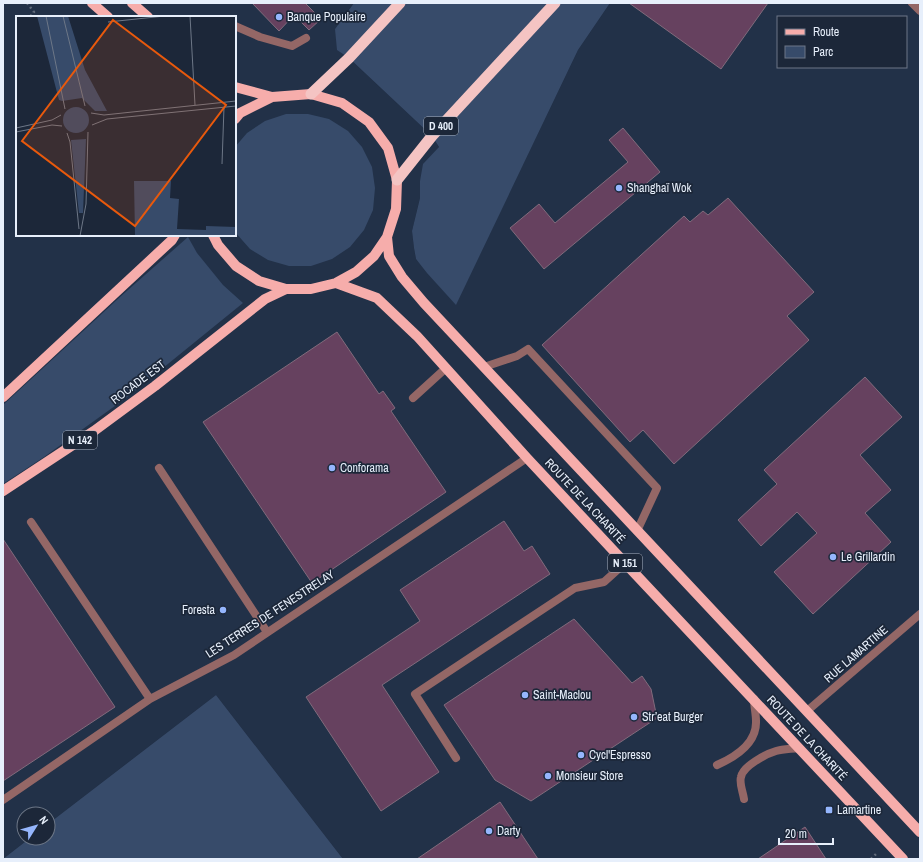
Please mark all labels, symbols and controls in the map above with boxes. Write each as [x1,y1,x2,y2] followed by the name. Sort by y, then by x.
[287,9,366,25] place label: Banque Populaire
[274,12,284,22] marker: Banque Populaire
[16,16,236,236] inset map
[777,16,907,68] legend
[813,24,839,40] text: Route
[813,44,833,60] text: Parc
[424,117,458,135] road number: D 400
[627,180,691,196] place label: Shanghaï Wok
[614,183,624,193] marker: Shanghaï Wok
[108,356,168,408] street label: ROCADE EST
[63,431,97,449] road number: N 142
[541,455,629,547] street label: ROUTE DE LA CHARITÉ
[340,460,389,476] place label: Conforama
[327,463,337,473] marker: Conforama
[841,549,895,565] place label: Le Grillardin
[828,552,838,562] marker: Le Grillardin
[608,554,642,572] road number: N 151
[202,566,338,662] street label: LES TERRES DE FENESTRELAY
[182,602,216,618] place label: Foresta
[218,605,228,615] marker: Foresta
[821,622,891,686] street label: RUE LAMARTINE
[533,687,591,703] place label: Saint-Maclou
[520,690,530,700] marker: Saint-Maclou
[763,692,851,784] street label: ROUTE DE LA CHARITÉ
[642,709,704,725] place label: Str’eat Burger
[629,712,639,722] marker: Str’eat Burger
[589,747,651,763] place label: Cycl'Espresso
[576,750,586,760] marker: Cycl'Espresso
[556,768,623,784] place label: Monsieur Store
[543,771,553,781] marker: Monsieur Store
[837,802,881,818] place label: Lamartine
[824,805,834,815] marker: Lamartine
[16,806,56,846] north arrow
[36,813,52,827] text: N
[779,820,833,846] scale bar
[497,823,521,839] place label: Darty
[484,826,494,836] marker: Darty
[785,826,807,842] text: 20 m

